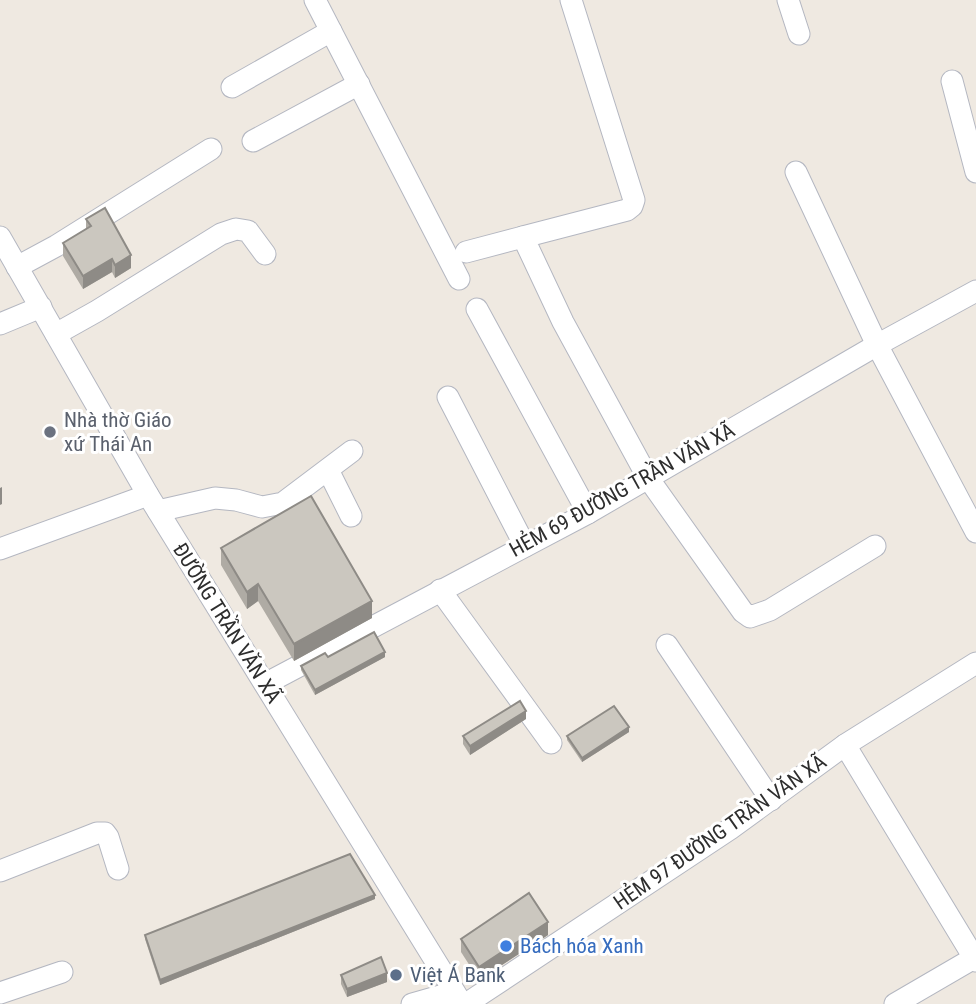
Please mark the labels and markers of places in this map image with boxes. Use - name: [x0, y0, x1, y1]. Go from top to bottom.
- place label: Nhà thờ Giáo xứ Thái An: [64, 408, 172, 456]
- marker: Nhà thờ Giáo xứ Thái An: [42, 424, 58, 440]
- place label: Bách hóa Xanh: [520, 934, 644, 958]
- marker: Bách hóa Xanh: [498, 938, 514, 954]
- place label: Việt Á Bank: [410, 963, 506, 987]
- marker: Việt Á Bank: [388, 967, 404, 983]

